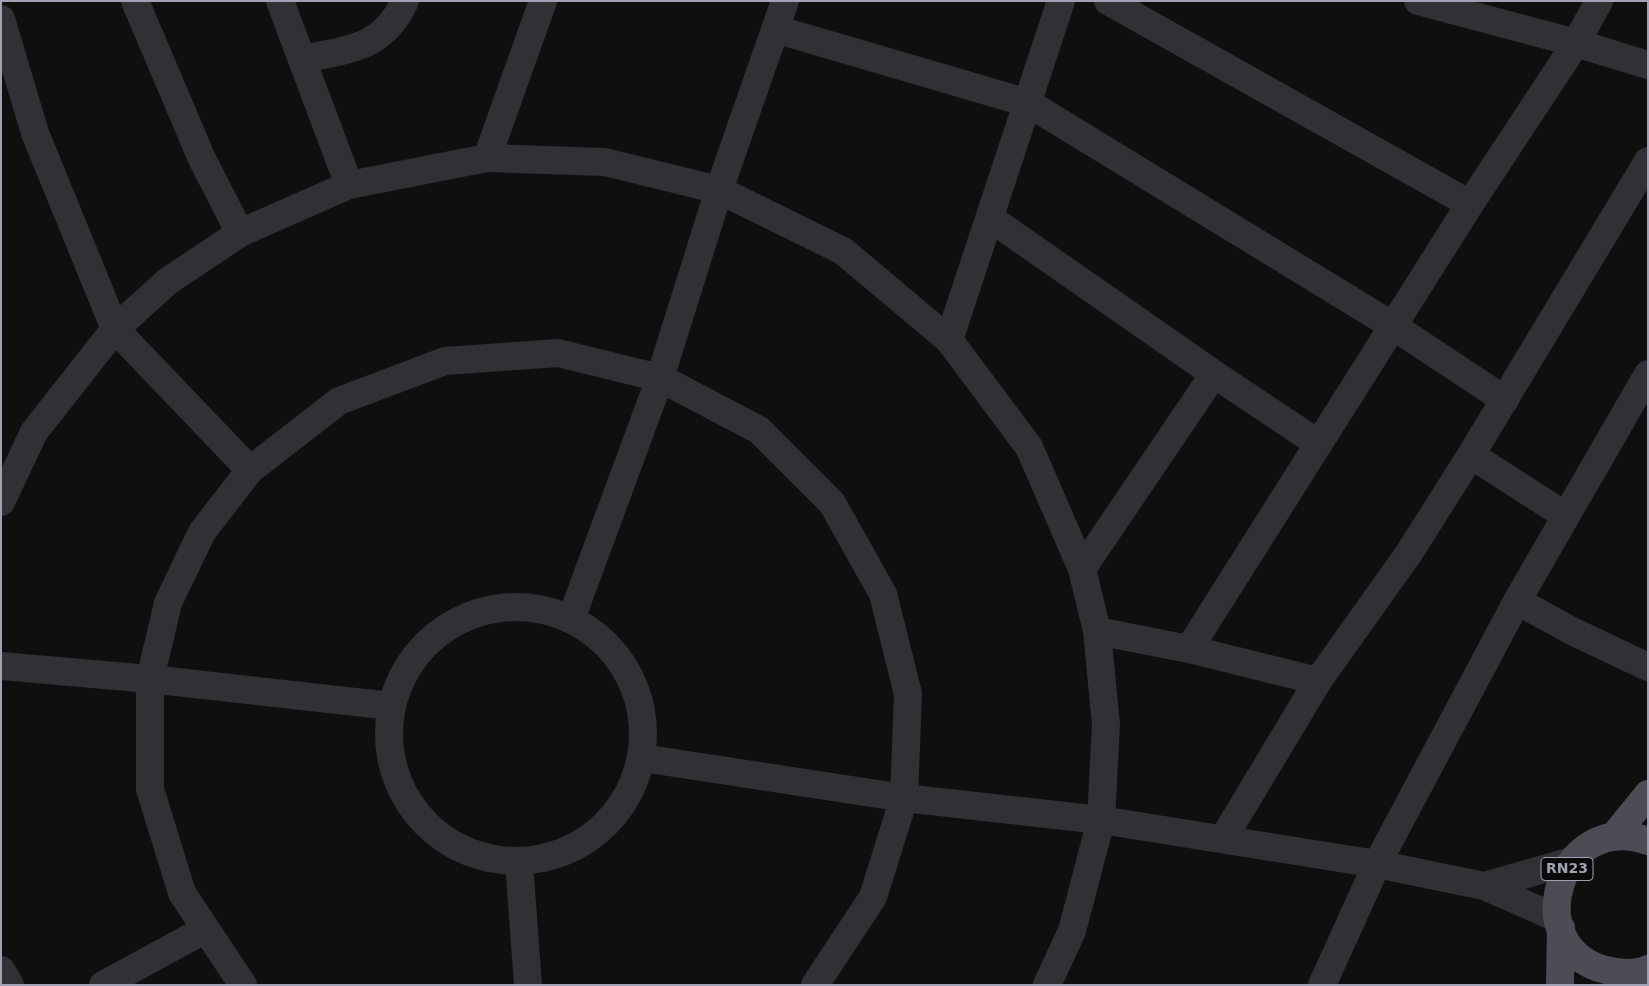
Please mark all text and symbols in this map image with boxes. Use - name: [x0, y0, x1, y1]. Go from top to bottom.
- road number: RN23: [1541, 858, 1593, 881]

